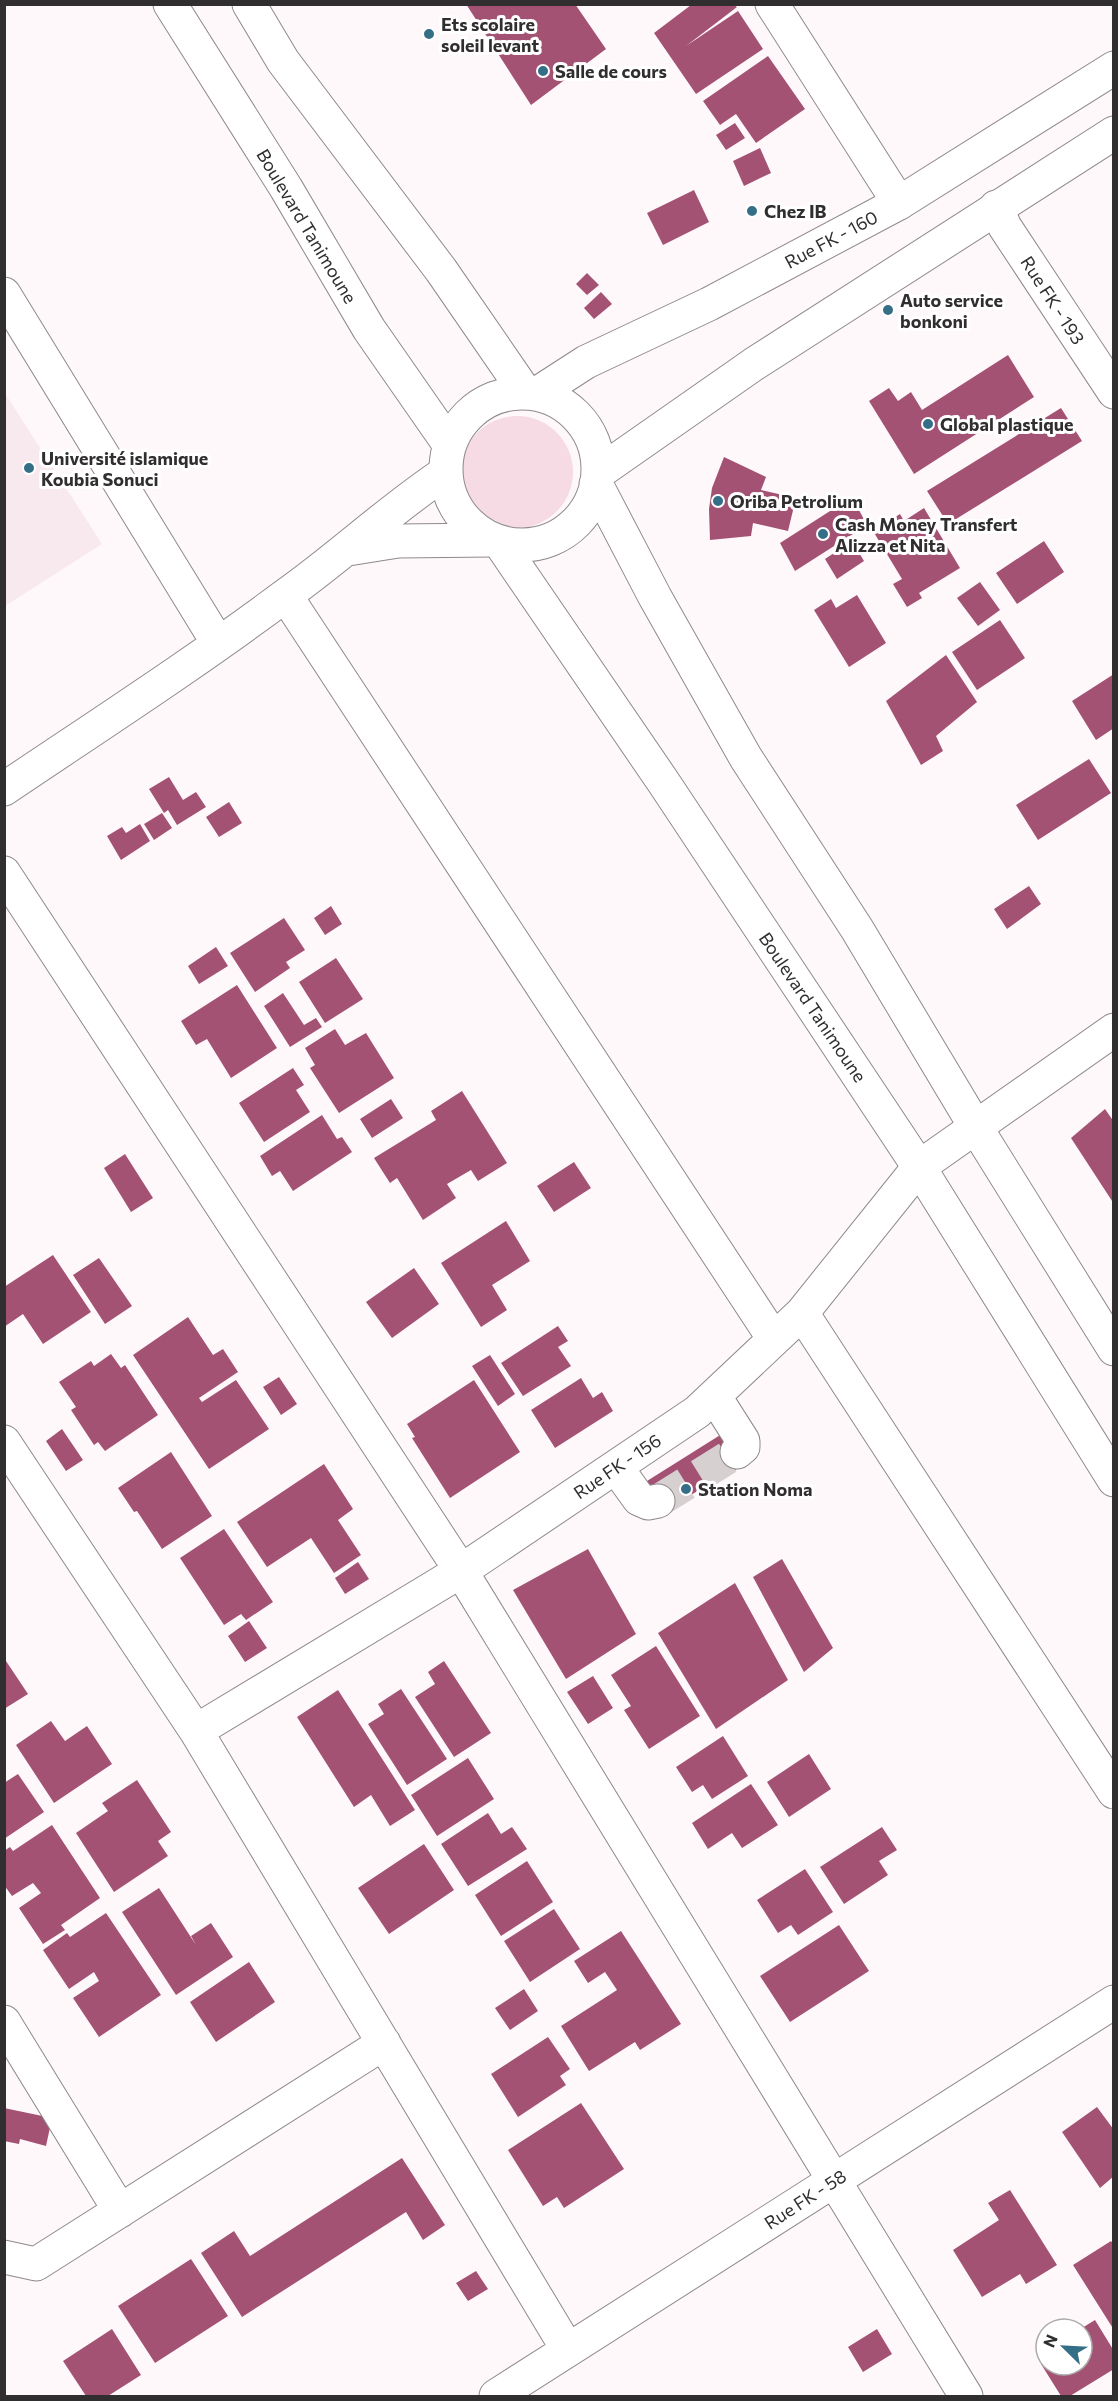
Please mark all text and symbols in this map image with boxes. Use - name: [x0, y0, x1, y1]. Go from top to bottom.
- place label: Ets scolaire soleil levant: [441, 13, 539, 56]
- marker: Ets scolaire soleil levant: [422, 27, 436, 41]
- place label: Salle de cours: [555, 60, 667, 82]
- marker: Salle de cours: [536, 64, 550, 78]
- street label: Boulevard Tanimoune: [252, 145, 362, 307]
- place label: Chez IB: [764, 200, 827, 222]
- marker: Chez IB: [745, 204, 759, 218]
- street label: Rue FK - 160: [781, 205, 881, 273]
- street label: Rue FK - 193: [1016, 252, 1090, 348]
- place label: Auto service bonkoni: [900, 289, 1003, 332]
- marker: Auto service bonkoni: [881, 303, 895, 317]
- place label: Global plastique: [940, 413, 1074, 435]
- marker: Global plastique: [921, 417, 935, 431]
- place label: Université islamique Koubia Sonuci: [41, 447, 208, 490]
- marker: Université islamique Koubia Sonuci: [22, 461, 36, 475]
- place label: Oriba Petrolium: [730, 490, 863, 512]
- marker: Oriba Petrolium: [711, 494, 725, 508]
- place label: Cash Money Transfert Alizza et Nita: [835, 513, 1018, 556]
- marker: Cash Money Transfert Alizza et Nita: [816, 527, 830, 541]
- street label: Boulevard Tanimoune: [755, 928, 871, 1086]
- street label: Rue FK - 156: [569, 1429, 665, 1503]
- place label: Station Noma: [698, 1478, 812, 1500]
- marker: Station Noma: [679, 1482, 693, 1496]
- street label: Rue FK - 58: [760, 2164, 850, 2234]
- north arrow: [1034, 2317, 1094, 2377]
- text: N: [1039, 2331, 1061, 2350]

